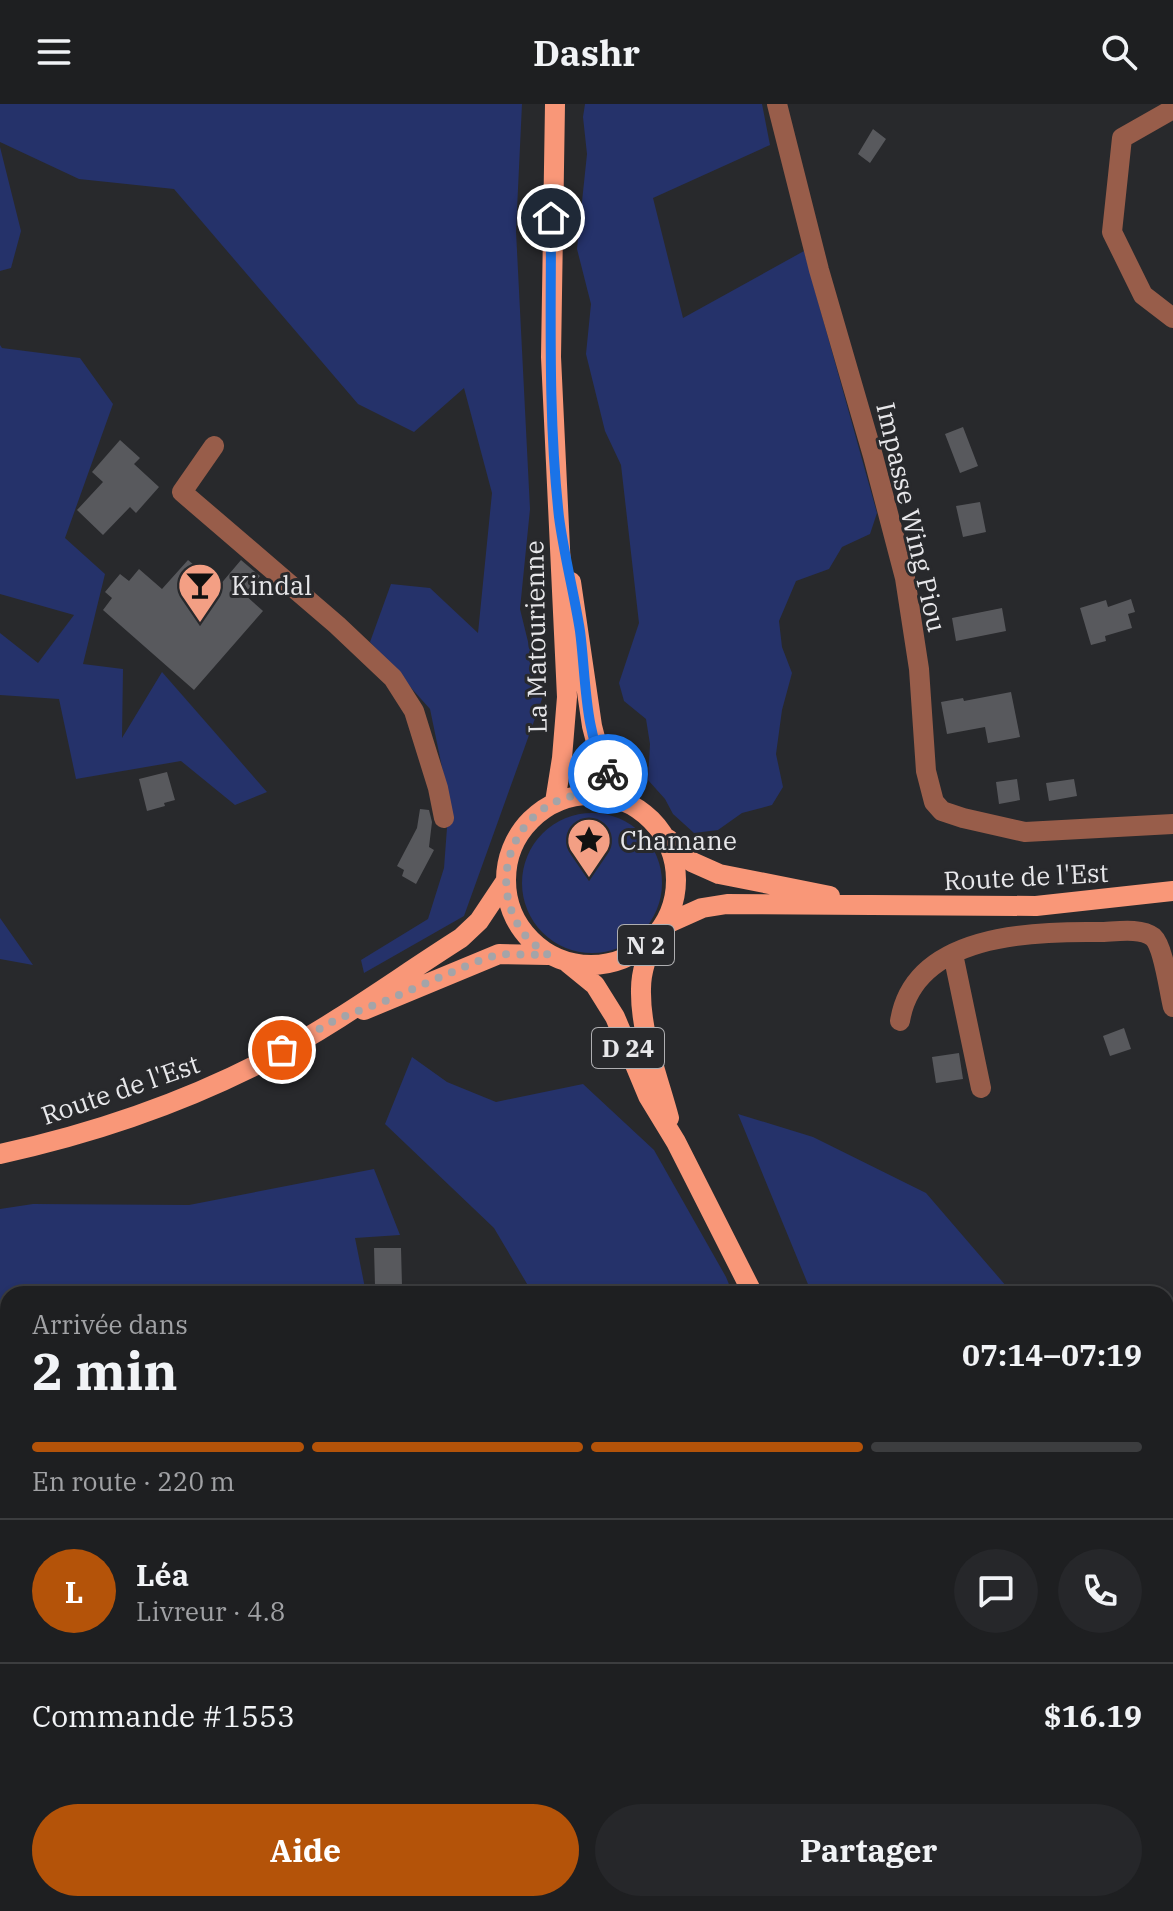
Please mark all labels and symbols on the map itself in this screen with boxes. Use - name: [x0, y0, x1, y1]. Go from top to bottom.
- pin: [517, 184, 585, 252]
- street label: Impasse Wing Piou: [869, 399, 955, 635]
- street label: La Matourienne: [516, 540, 554, 734]
- bar icon: Kindal: [176, 561, 224, 624]
- place label: Kindal: [231, 568, 312, 602]
- courier: [568, 734, 648, 814]
- place icon: Chamane: [565, 816, 613, 879]
- place label: Chamane: [620, 823, 737, 857]
- street label: Route de l'Est: [943, 855, 1109, 897]
- road number: N 2: [618, 925, 674, 965]
- pin: [248, 1016, 316, 1084]
- road number: D 24: [592, 1028, 664, 1068]
- street label: Route de l'Est: [36, 1046, 204, 1132]

